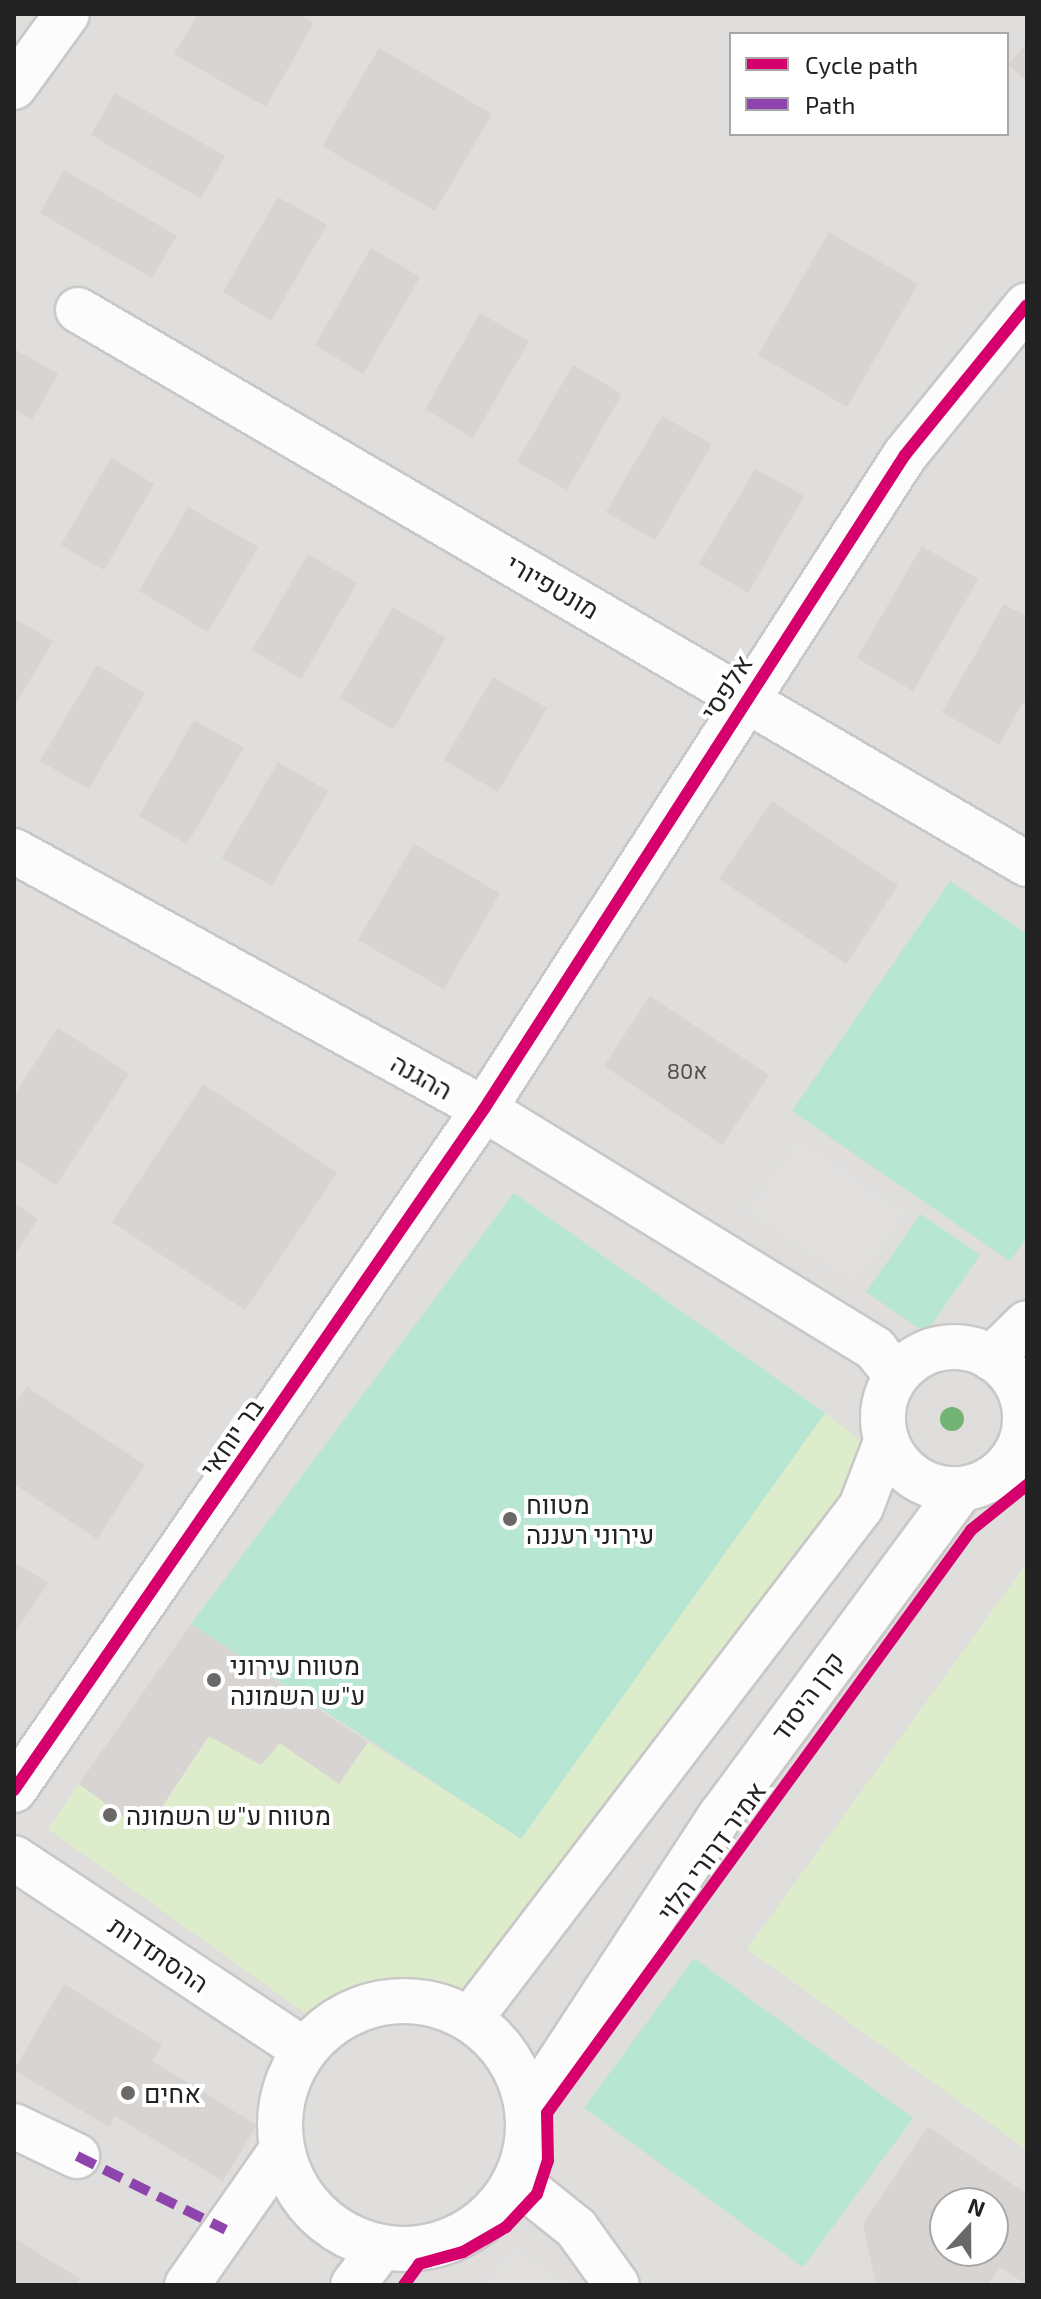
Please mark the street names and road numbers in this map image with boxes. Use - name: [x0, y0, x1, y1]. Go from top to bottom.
- street label: מונטפיורי: [501, 547, 605, 625]
- street label: אלפסי: [694, 649, 758, 725]
- street label: ההגנה: [386, 1047, 458, 1105]
- street label: בר יוחאי: [193, 1392, 269, 1482]
- street label: קרן היסוד: [764, 1645, 850, 1747]
- street label: אמיר דרורי הלוי: [650, 1775, 772, 1927]
- street label: ההסתדרות: [103, 1909, 215, 1999]

